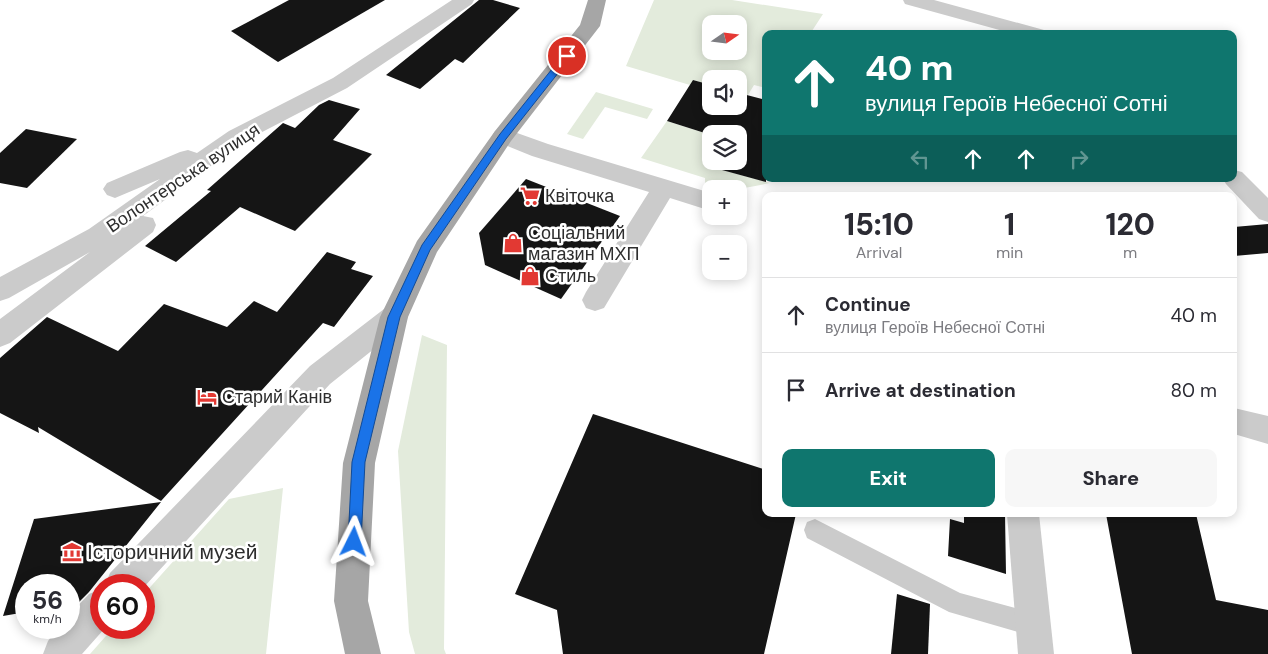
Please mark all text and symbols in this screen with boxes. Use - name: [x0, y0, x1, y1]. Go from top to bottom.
- north arrow: [702, 15, 748, 60]
- map controls: [702, 15, 747, 280]
- pin: [546, 35, 588, 77]
- icon: arrive: [553, 42, 581, 70]
- text: 40 m: [865, 45, 954, 91]
- icon: ahead: [782, 50, 847, 115]
- button: sound: [702, 70, 747, 115]
- text: вулиця Героїв Небесної Сотні: [865, 89, 1168, 118]
- street label: Волонтерська вулиця: [102, 118, 264, 238]
- button: layers: [702, 125, 747, 170]
- icon: left: [906, 145, 934, 173]
- icon: ahead: [959, 145, 987, 173]
- icon: ahead: [1012, 145, 1040, 173]
- icon: right: [1065, 145, 1093, 173]
- button: +: [702, 180, 747, 225]
- place label: Квіточка: [545, 184, 615, 208]
- supermarket icon: Квіточка: [519, 185, 541, 207]
- text: 15:10: [844, 205, 914, 244]
- text: 1: [1004, 205, 1015, 244]
- text: 120: [1105, 205, 1155, 244]
- place label: Соціальний магазин МХП: [528, 221, 639, 266]
- shop icon: Соціальний магазин МХП: [502, 232, 524, 254]
- button: −: [702, 235, 747, 280]
- text: Arrival: [856, 242, 902, 263]
- text: min: [996, 242, 1023, 263]
- text: m: [1123, 242, 1137, 263]
- place label: Стиль: [545, 264, 596, 288]
- shop icon: Стиль: [519, 265, 541, 287]
- text: Continue: [825, 292, 911, 317]
- icon: ahead: [782, 301, 810, 329]
- text: 40 m: [1170, 303, 1217, 328]
- text: вулиця Героїв Небесної Сотні: [825, 317, 1045, 338]
- icon: arrive: [782, 376, 810, 404]
- text: Arrive at destination: [825, 378, 1016, 403]
- text: 80 m: [1170, 378, 1217, 403]
- place label: Старий Канів: [222, 385, 332, 409]
- hotel icon: Старий Канів: [196, 386, 218, 408]
- button: Exit: [782, 449, 995, 507]
- button: Share: [1005, 449, 1217, 507]
- position arrow: [327, 515, 379, 567]
- place label: Історичний музей: [87, 538, 257, 566]
- museum icon: Історичний музей: [61, 541, 83, 563]
- speed limit sign: 60: [90, 574, 155, 639]
- text: 56: [32, 584, 63, 617]
- text: km/h: [33, 611, 62, 627]

